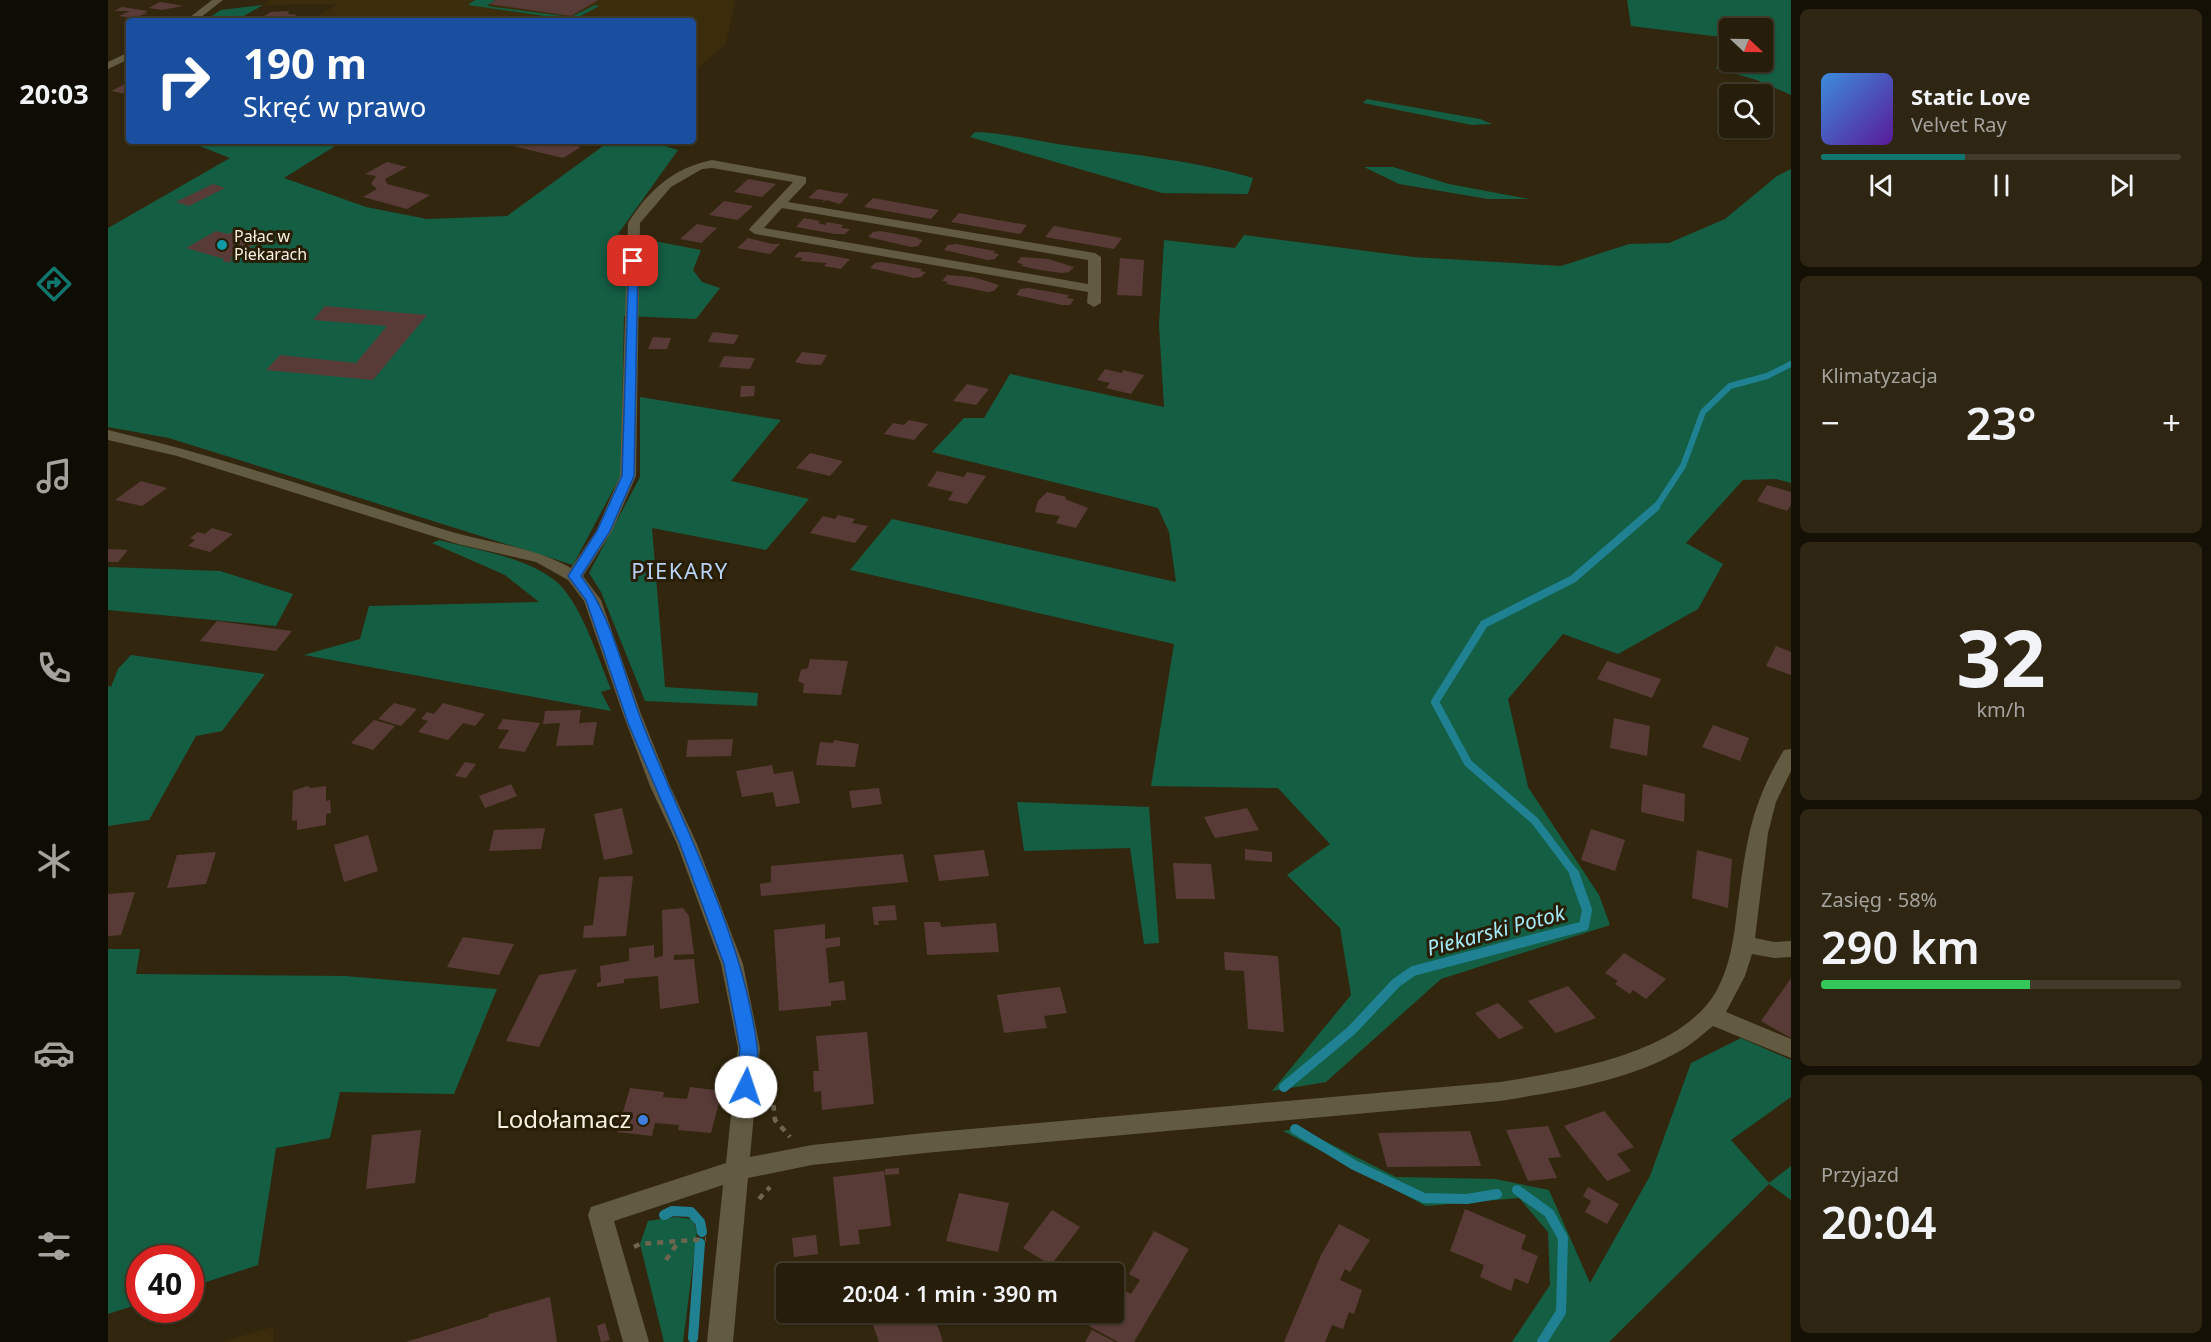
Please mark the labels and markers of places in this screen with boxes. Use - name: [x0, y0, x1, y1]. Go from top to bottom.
- place label: Pałac w Piekarach: [234, 225, 307, 265]
- pin: [607, 235, 658, 286]
- marker: Pałac w Piekarach: [215, 238, 229, 252]
- place label: Lodołamacz: [496, 1102, 631, 1135]
- marker: Lodołamacz: [636, 1113, 650, 1127]

